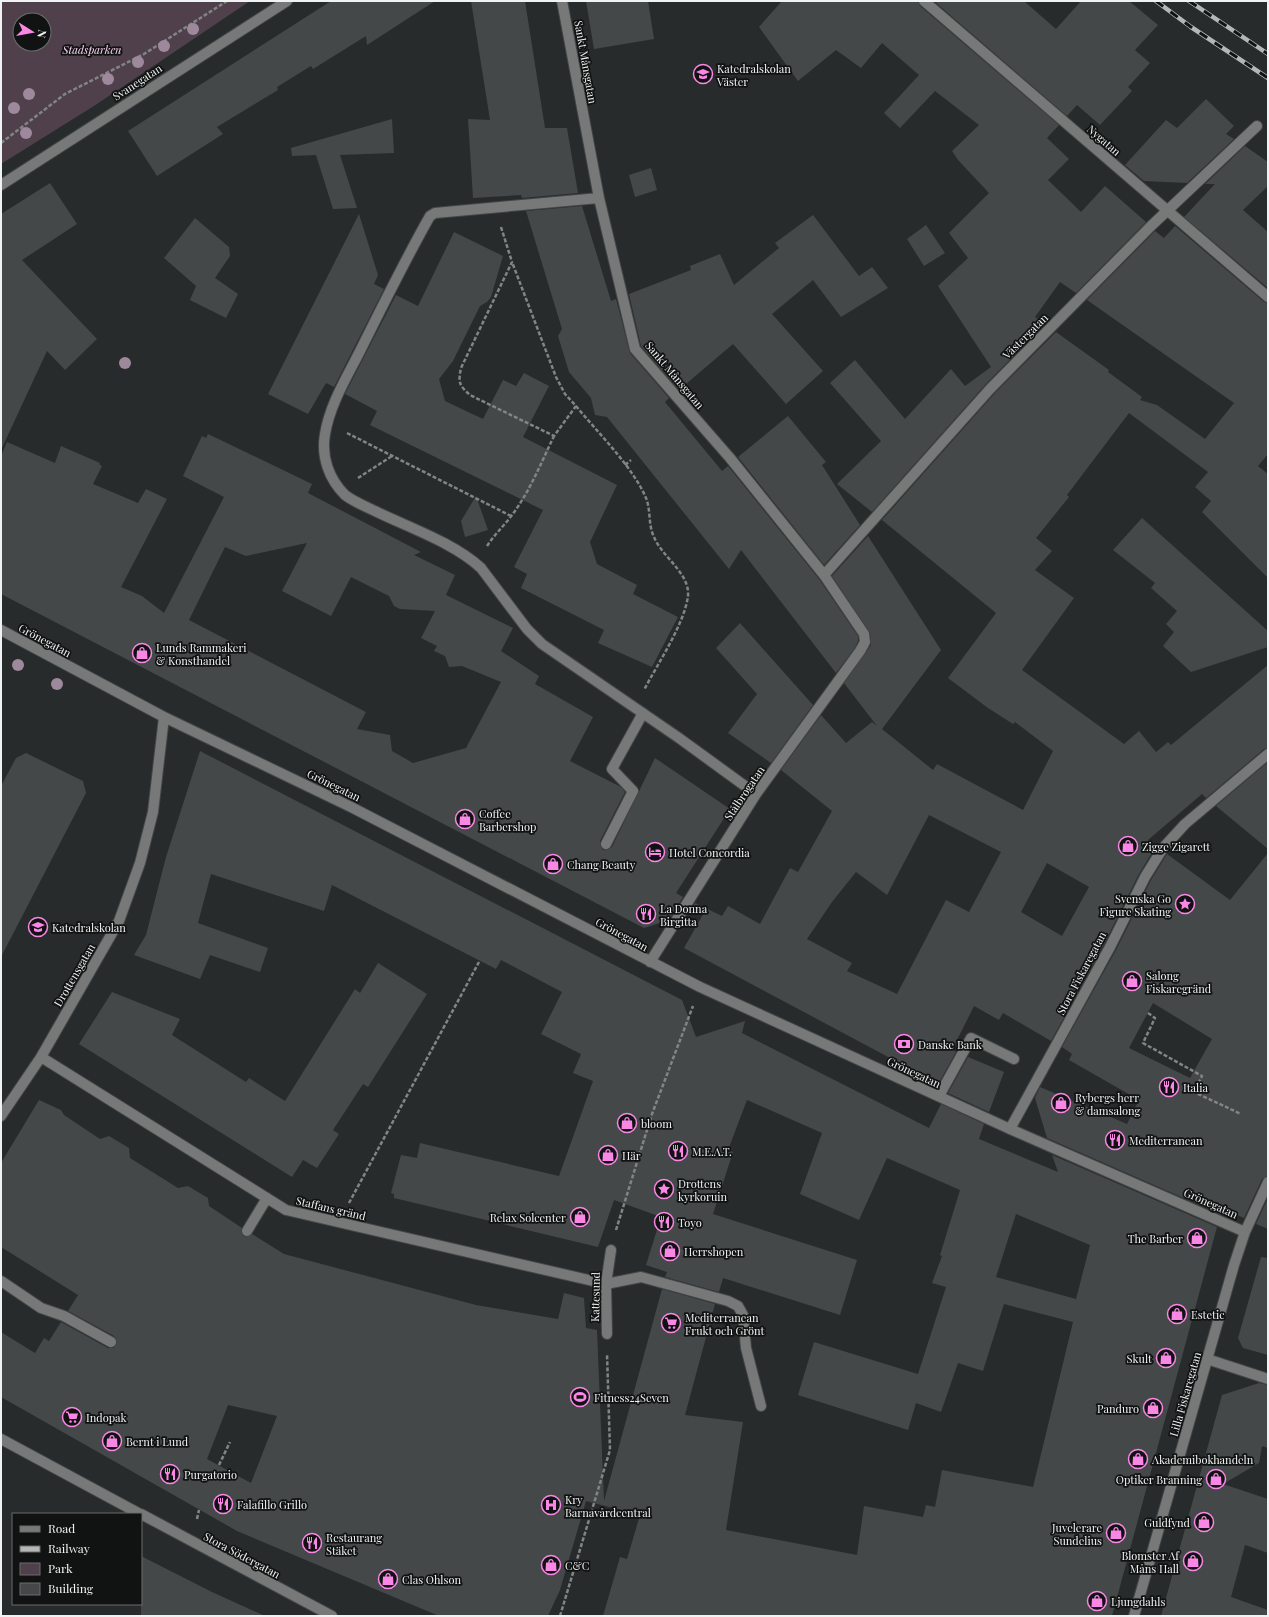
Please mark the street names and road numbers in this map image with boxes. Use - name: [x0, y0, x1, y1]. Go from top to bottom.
- street label: Sankt Månsgatan: [571, 19, 601, 105]
- street label: Svanegatan: [109, 60, 165, 104]
- street label: Nygatan: [1084, 121, 1124, 159]
- street label: Västergatan: [998, 310, 1051, 363]
- street label: Sankt Månsgatan: [642, 338, 708, 412]
- street label: Grönegatan: [16, 620, 74, 660]
- street label: Stålbrogatan: [720, 763, 768, 823]
- street label: Grönegatan: [305, 766, 364, 805]
- street label: Grönegatan: [593, 914, 651, 954]
- street label: Stora Fiskaregatan: [1053, 928, 1109, 1017]
- street label: Drottensgatan: [50, 940, 98, 1009]
- street label: Grönegatan: [885, 1053, 944, 1091]
- street label: Grönegatan: [1182, 1184, 1241, 1222]
- street label: Staffans gränd: [295, 1193, 368, 1223]
- street label: Kattesund: [587, 1271, 603, 1322]
- street label: Lilla Fiskaregatan: [1166, 1350, 1204, 1438]
- street label: Stora Södergatan: [201, 1528, 283, 1582]

